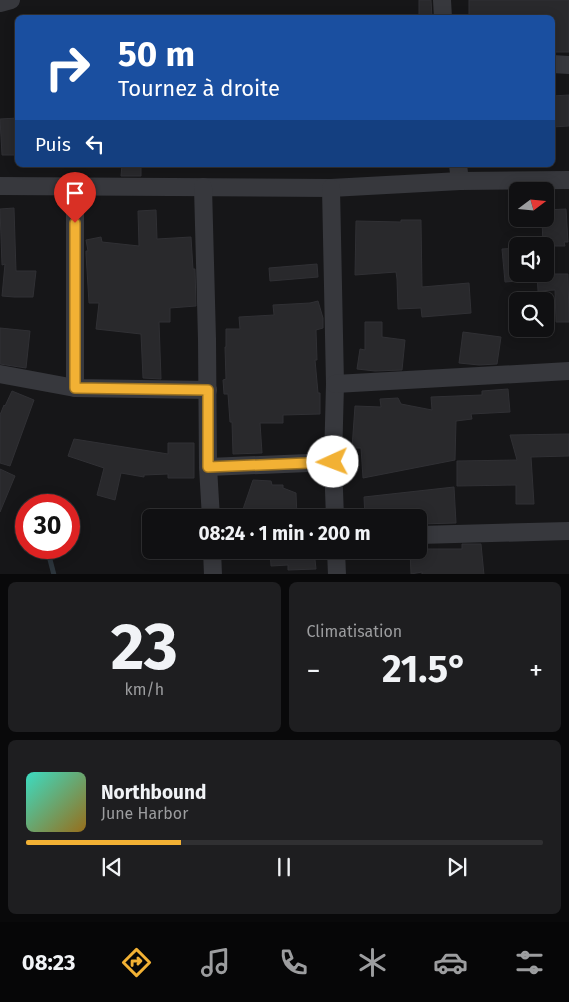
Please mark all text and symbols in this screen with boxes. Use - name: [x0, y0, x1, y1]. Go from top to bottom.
- text: 50 m: [118, 33, 195, 75]
- icon: right: [35, 35, 100, 100]
- text: Tournez à droite: [118, 75, 280, 102]
- icon: left: [81, 130, 109, 158]
- text: Puis: [35, 133, 71, 156]
- pin: [54, 172, 96, 223]
- icon: arrive: [61, 179, 89, 207]
- north arrow: [509, 182, 554, 228]
- map controls: [509, 182, 554, 337]
- button: sound: [509, 237, 554, 282]
- button: search: [509, 292, 554, 337]
- position arrow: [306, 435, 358, 487]
- speed limit sign: 30: [15, 494, 80, 559]
- text: 08:24 · 1 min · 200 m: [198, 522, 371, 545]
- text: 23: [111, 608, 178, 686]
- text: Climatisation: [307, 622, 402, 641]
- text: 21.5°: [382, 646, 468, 692]
- text: −: [307, 654, 321, 687]
- text: +: [529, 654, 543, 687]
- text: km/h: [124, 680, 164, 699]
- text: Northbound: [101, 781, 206, 804]
- text: June Harbor: [101, 804, 188, 823]
- icon: previous: [98, 853, 126, 881]
- icon: pause: [270, 853, 298, 881]
- icon: next: [443, 853, 471, 881]
- icon: directions: [119, 945, 154, 980]
- icon: music: [198, 945, 233, 980]
- icon: phone: [276, 945, 311, 980]
- icon: climate: [355, 945, 390, 980]
- icon: car: [433, 945, 468, 980]
- icon: filters: [512, 945, 547, 980]
- text: 08:23: [22, 949, 75, 976]

